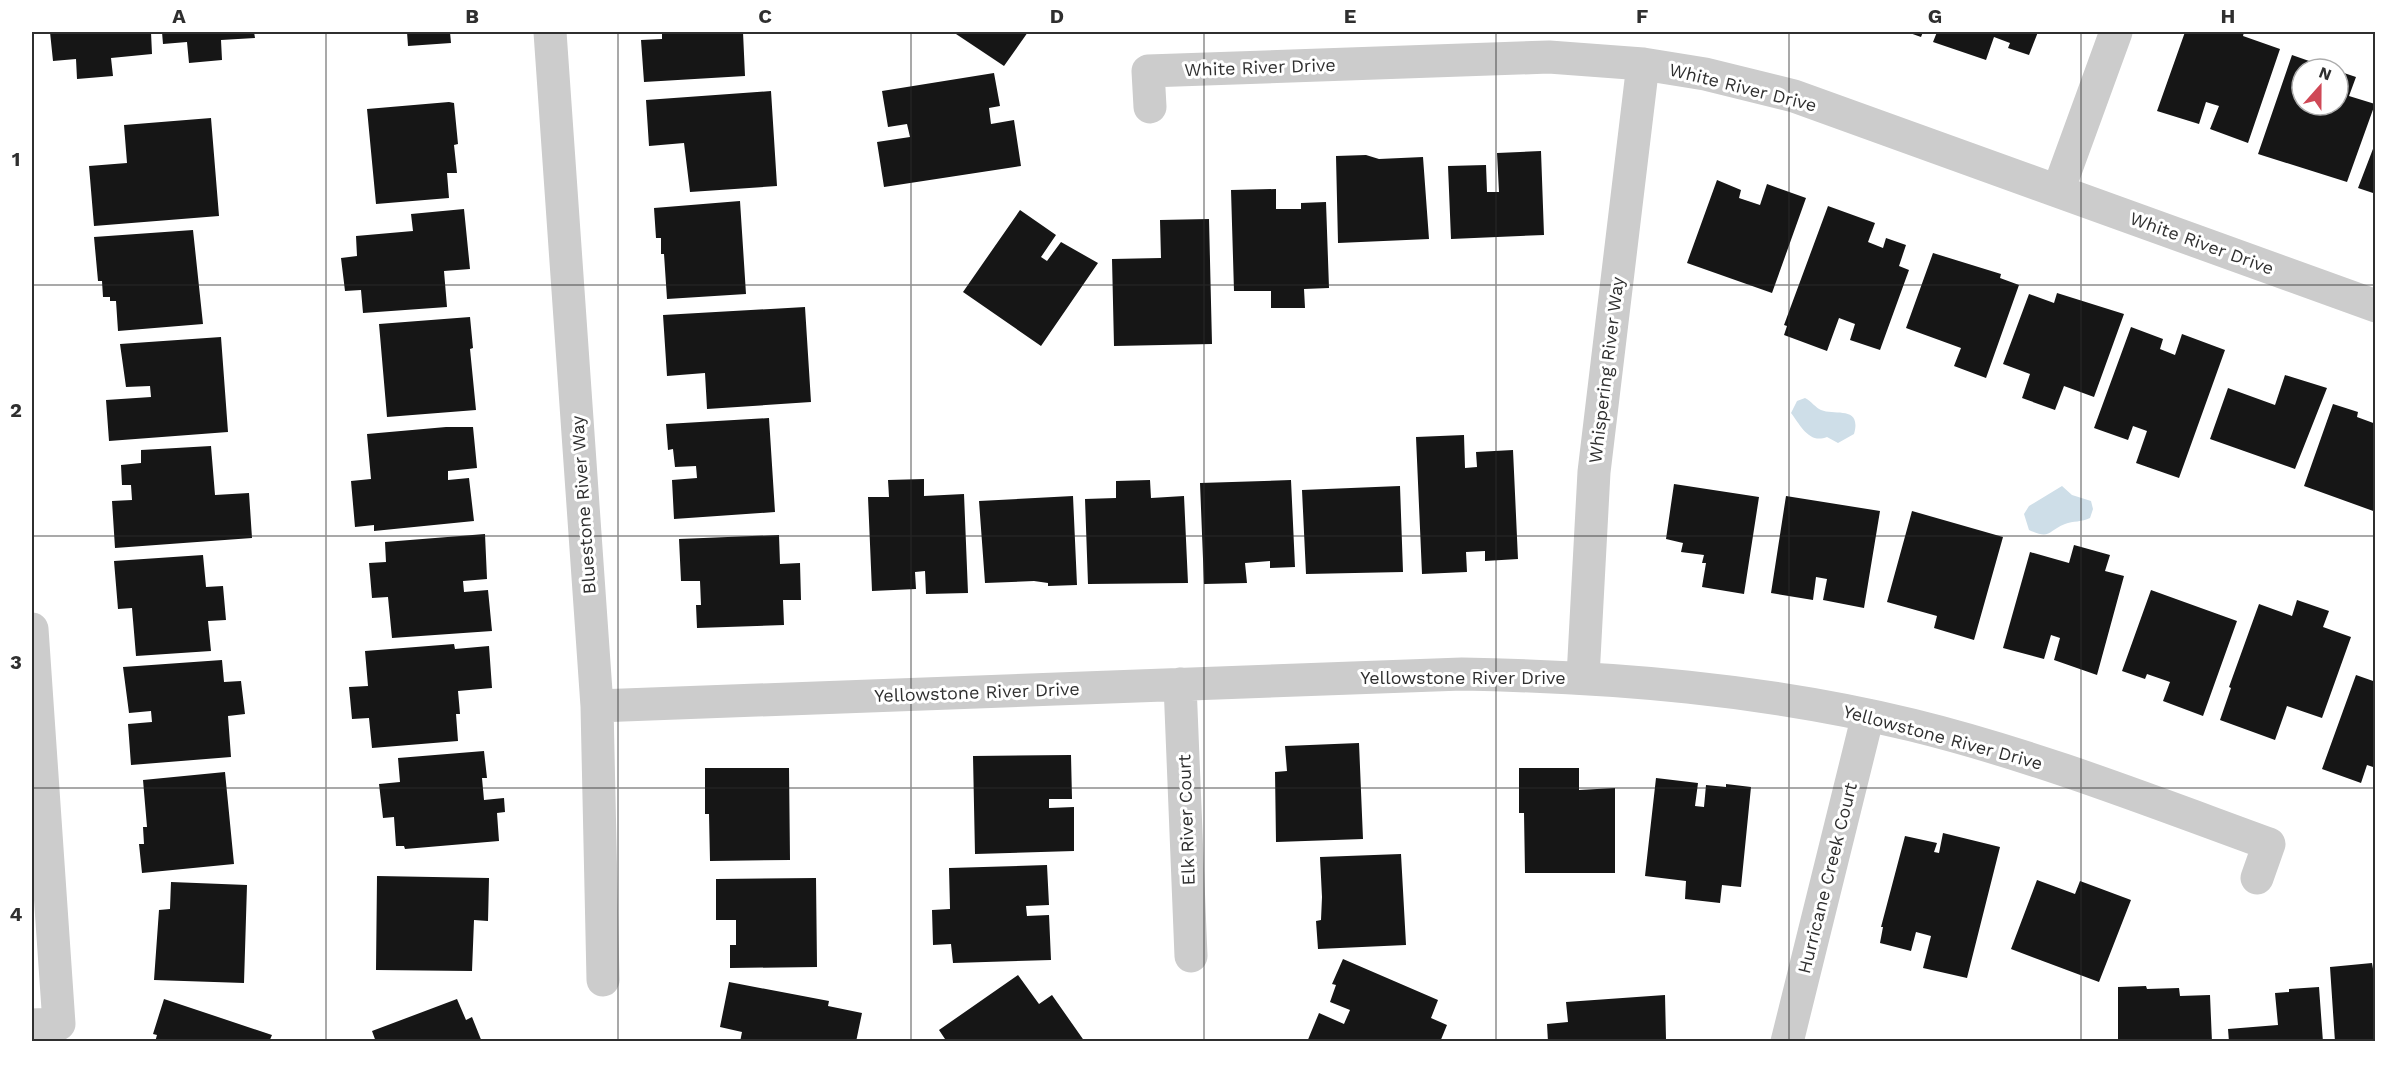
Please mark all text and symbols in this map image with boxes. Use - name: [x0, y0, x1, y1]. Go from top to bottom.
- text: A: [172, 4, 186, 28]
- text: B: [465, 4, 479, 28]
- text: C: [758, 4, 772, 28]
- text: D: [1050, 4, 1064, 28]
- text: E: [1344, 4, 1356, 28]
- text: F: [1636, 4, 1648, 28]
- text: G: [1928, 4, 1942, 28]
- text: H: [2221, 4, 2235, 28]
- street label: White River Drive: [1184, 54, 1336, 80]
- north arrow: [2290, 57, 2350, 117]
- street label: White River Drive: [1667, 58, 1819, 116]
- text: N: [2316, 62, 2334, 84]
- text: 1: [12, 147, 20, 171]
- street label: White River Drive: [2127, 207, 2277, 279]
- street label: Whispering River Way: [1584, 275, 1628, 465]
- text: 2: [10, 398, 22, 422]
- street label: Bluestone River Way: [566, 414, 600, 595]
- text: 3: [10, 650, 22, 674]
- street label: Yellowstone River Drive: [1360, 667, 1566, 688]
- street label: Yellowstone River Drive: [874, 678, 1080, 706]
- street label: Yellowstone River Drive: [1841, 700, 2045, 774]
- street label: Elk River Court: [1173, 754, 1199, 886]
- street label: Hurricane Creek Court: [1793, 780, 1861, 976]
- text: 4: [10, 902, 23, 926]

